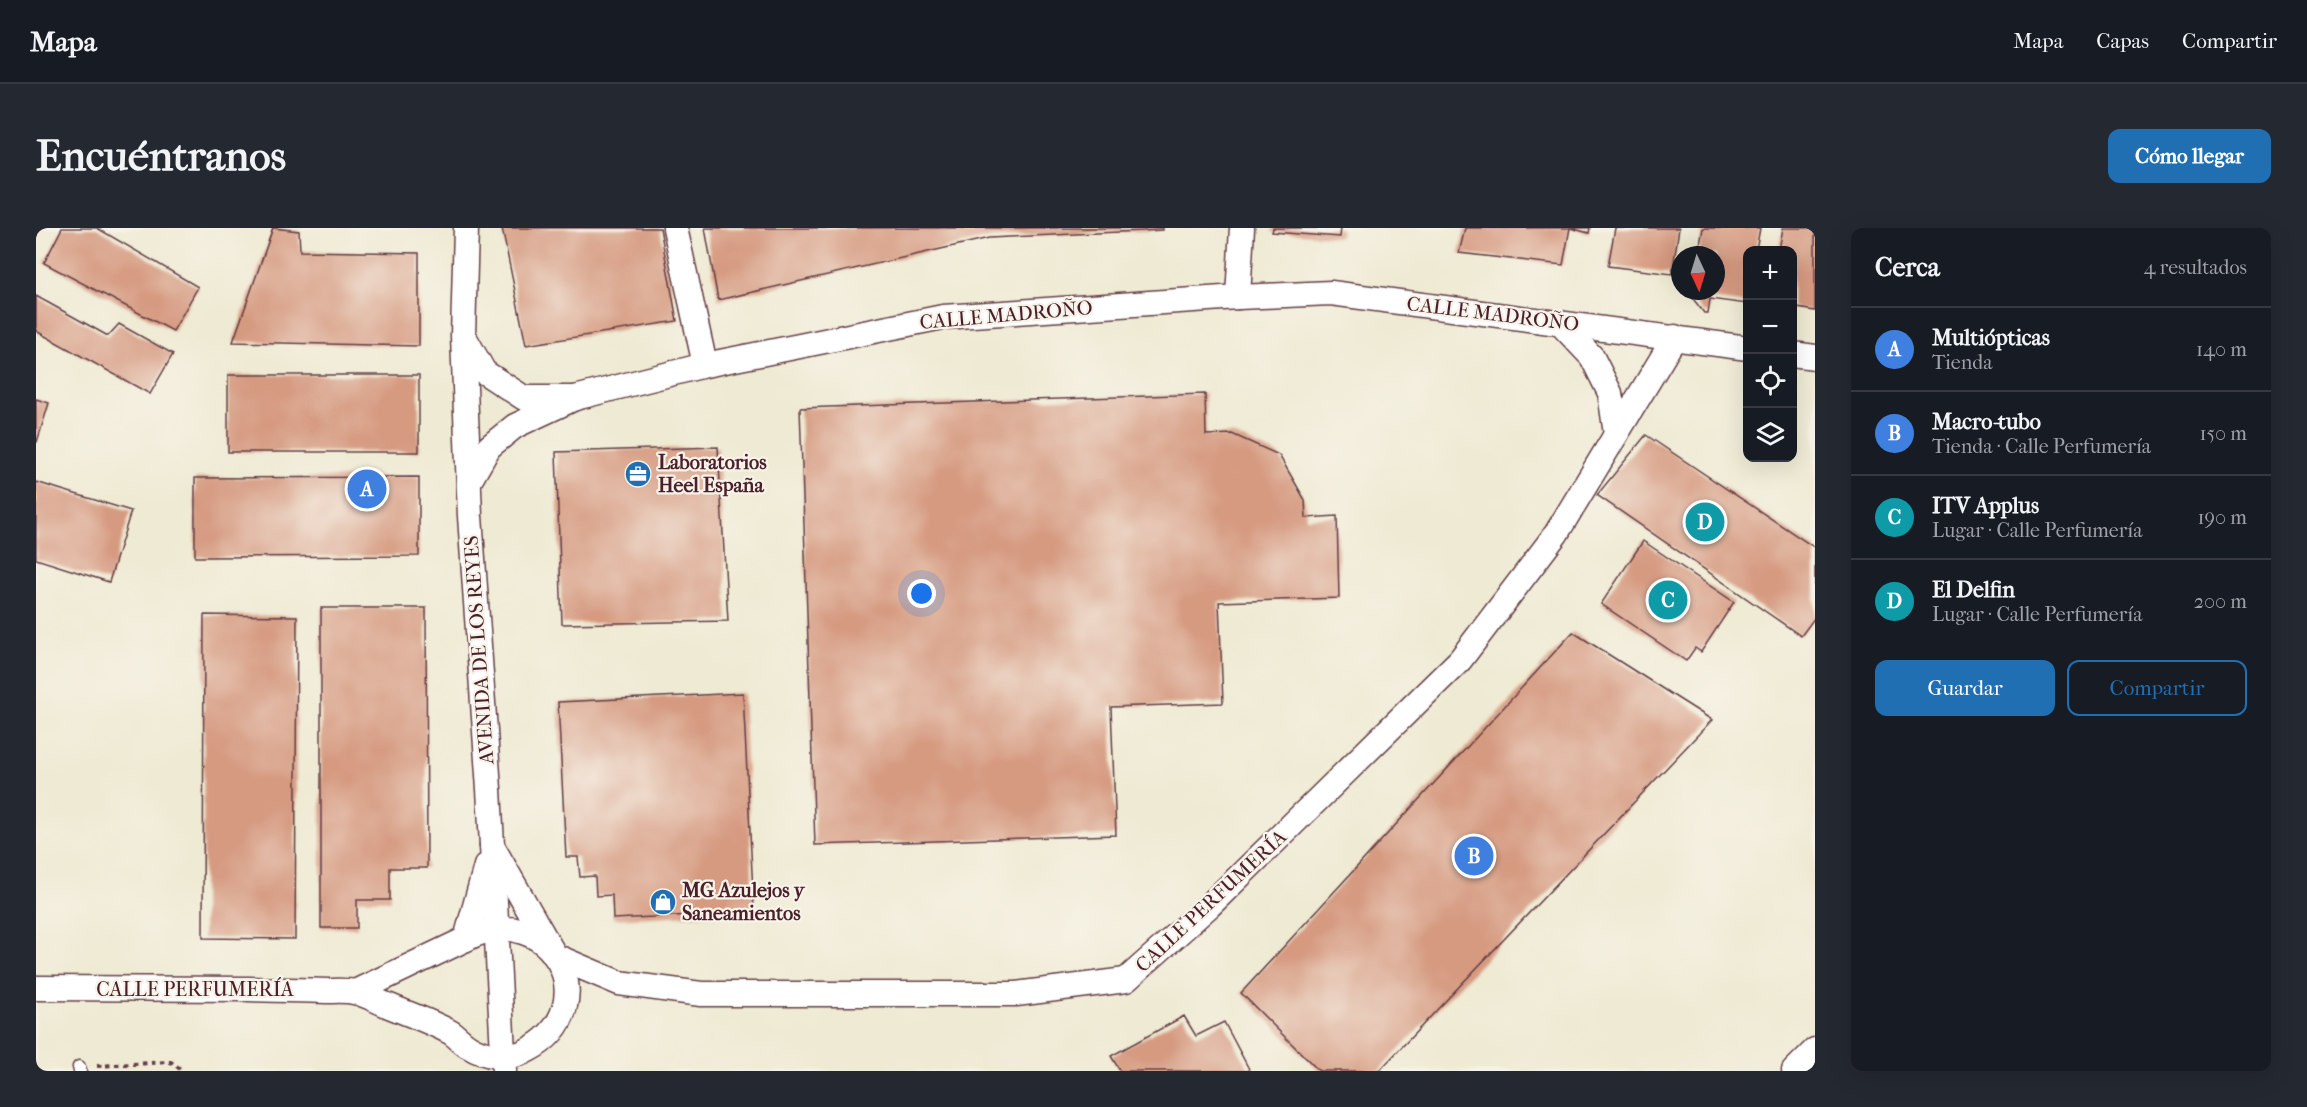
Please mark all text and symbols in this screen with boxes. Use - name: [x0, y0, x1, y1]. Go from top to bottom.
- text: Mapa: [30, 25, 97, 58]
- text: Mapa: [2013, 29, 2063, 53]
- text: Capas: [2096, 29, 2149, 53]
- text: Compartir: [2182, 29, 2277, 53]
- button: Cómo llegar: [2108, 129, 2271, 183]
- text: Encuéntranos: [36, 132, 286, 181]
- north arrow: [1671, 246, 1725, 300]
- map controls: [1743, 246, 1797, 462]
- button: +: [1743, 246, 1797, 300]
- text: Cerca: [1875, 252, 1940, 283]
- text: 4 resultados: [2144, 256, 2247, 279]
- street label: CALLE MADROÑO: [1405, 291, 1581, 336]
- street label: CALLE MADROÑO: [918, 295, 1093, 334]
- button: −: [1743, 300, 1797, 354]
- text: Multiópticas: [1932, 325, 2050, 351]
- text: A: [1888, 338, 1901, 361]
- text: 140 m: [2196, 338, 2247, 361]
- text: Tienda: [1932, 351, 1992, 374]
- button: locate: [1743, 354, 1797, 408]
- button: layers: [1743, 408, 1797, 462]
- text: Macro-tubo: [1932, 409, 2041, 435]
- text: B: [1888, 422, 1901, 445]
- text: 150 m: [2199, 422, 2247, 445]
- text: Tienda · Calle Perfumería: [1932, 435, 2151, 458]
- place label: Laboratorios Heel España: [658, 451, 767, 497]
- office icon: Laboratorios Heel España: [623, 459, 653, 489]
- pin: A: [348, 466, 386, 512]
- text: ITV Applus: [1932, 493, 2039, 519]
- pin: D: [1686, 500, 1724, 544]
- text: C: [1888, 506, 1901, 529]
- text: 190 m: [2197, 506, 2247, 529]
- text: Lugar · Calle Perfumería: [1932, 519, 2142, 542]
- street label: AVENIDA DE LOS REYES: [460, 535, 499, 766]
- text: El Delfin: [1932, 577, 2015, 603]
- pin: C: [1648, 578, 1688, 622]
- your location: [907, 579, 936, 608]
- text: D: [1887, 590, 1902, 613]
- text: 200 m: [2194, 590, 2247, 613]
- text: Lugar · Calle Perfumería: [1932, 603, 2142, 626]
- button: Guardar: [1875, 660, 2055, 716]
- button: Compartir: [2067, 660, 2247, 716]
- street label: CALLE PERFUMERÍA: [1130, 824, 1292, 977]
- pin: B: [1454, 834, 1494, 878]
- place label: MG Azulejos y Saneamientos: [681, 879, 806, 925]
- shop icon: MG Azulejos y Saneamientos: [648, 887, 678, 917]
- street label: CALLE PERFUMERÍA: [96, 977, 295, 1001]

